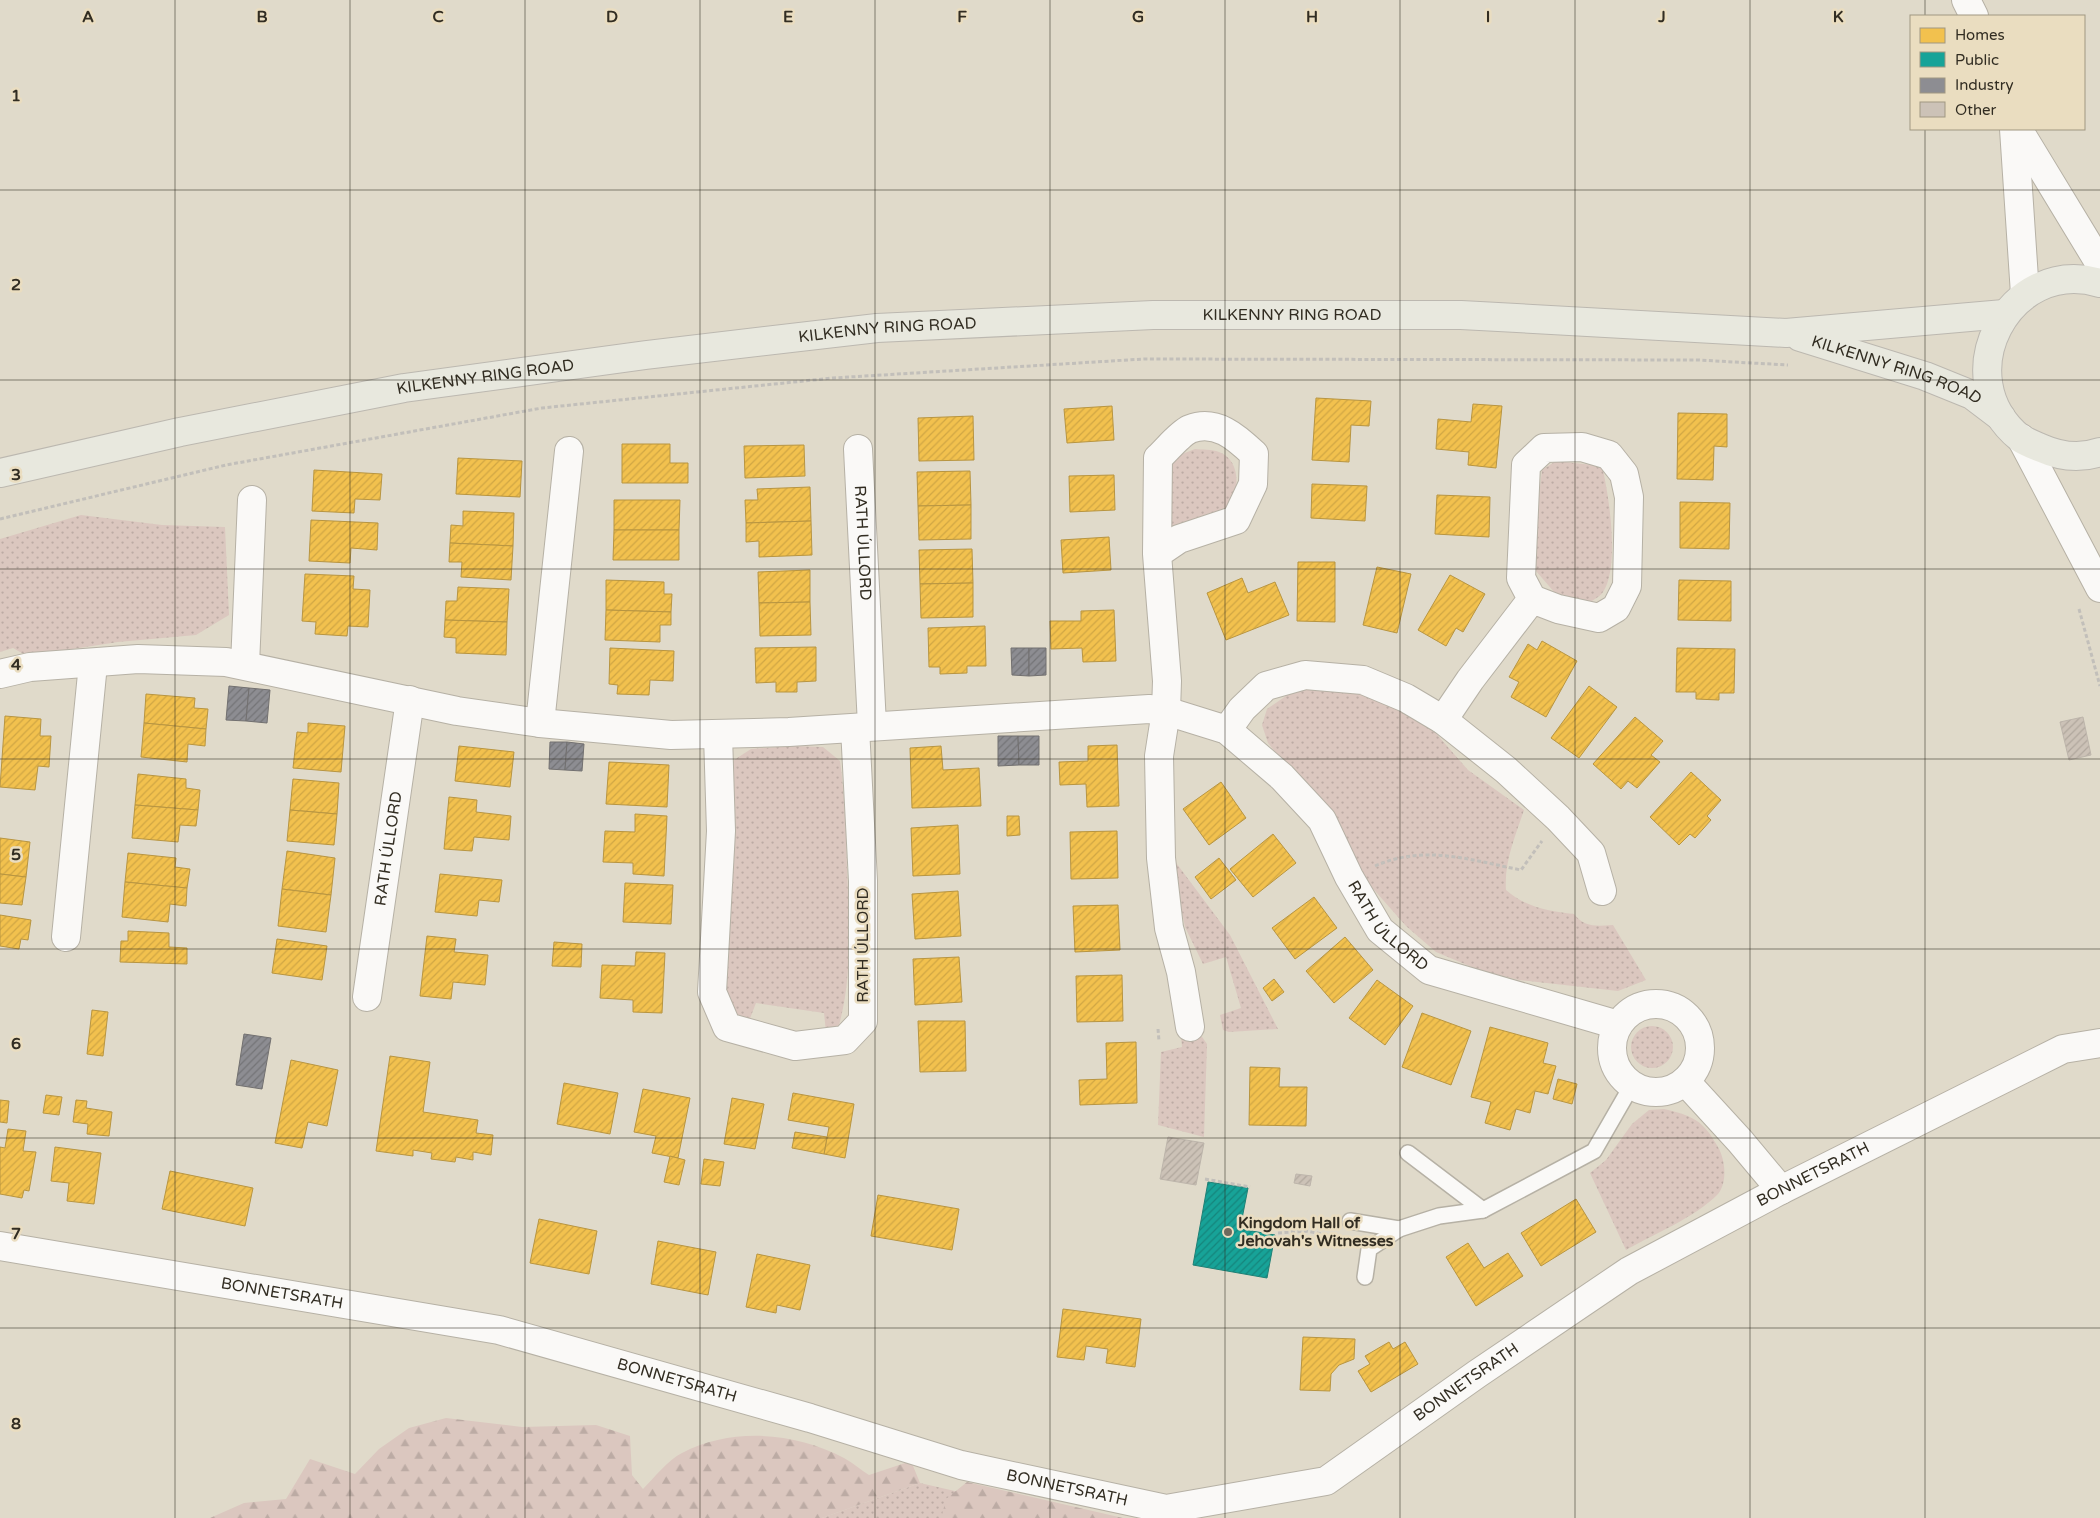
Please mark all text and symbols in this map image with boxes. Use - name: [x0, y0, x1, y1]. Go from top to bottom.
- text: A: [82, 7, 94, 27]
- text: B: [256, 7, 268, 27]
- text: C: [432, 7, 444, 27]
- text: D: [606, 7, 618, 27]
- text: E: [783, 7, 793, 27]
- text: F: [957, 7, 967, 27]
- text: G: [1132, 7, 1144, 27]
- text: H: [1306, 7, 1318, 27]
- text: I: [1486, 7, 1490, 27]
- text: J: [1657, 7, 1666, 27]
- text: K: [1833, 7, 1844, 27]
- legend: [1910, 15, 2085, 130]
- text: Homes: [1955, 26, 2005, 44]
- text: Public: [1955, 51, 1999, 69]
- text: Industry: [1955, 76, 2014, 94]
- text: 1: [11, 86, 21, 106]
- text: Other: [1955, 101, 1997, 119]
- text: 2: [11, 275, 21, 295]
- street label: KILKENNY RING ROAD: [1203, 305, 1381, 325]
- street label: KILKENNY RING ROAD: [797, 313, 977, 347]
- street label: KILKENNY RING ROAD: [1809, 331, 1986, 409]
- street label: KILKENNY RING ROAD: [395, 355, 575, 399]
- text: 3: [11, 465, 21, 485]
- street label: RATH ÚLLORD: [850, 485, 876, 601]
- text: 4: [11, 655, 21, 675]
- street label: RATH ÚLLORD: [370, 790, 407, 907]
- text: 5: [11, 845, 21, 865]
- street label: RATH ÚLLORD: [1343, 877, 1433, 975]
- street label: RATH ÚLLORD: [853, 887, 873, 1003]
- text: 6: [11, 1034, 21, 1054]
- street label: BONNETSRATH: [1753, 1137, 1873, 1211]
- place label: Kingdom Hall of Jehovah's Witnesses: [1237, 1213, 1394, 1251]
- text: 7: [11, 1224, 21, 1244]
- marker: Kingdom Hall of Jehovah's Witnesses: [1222, 1226, 1234, 1238]
- street label: BONNETSRATH: [219, 1273, 345, 1314]
- street label: BONNETSRATH: [1410, 1339, 1523, 1426]
- street label: BONNETSRATH: [615, 1354, 739, 1407]
- text: 8: [11, 1414, 21, 1434]
- street label: BONNETSRATH: [1005, 1465, 1130, 1511]

